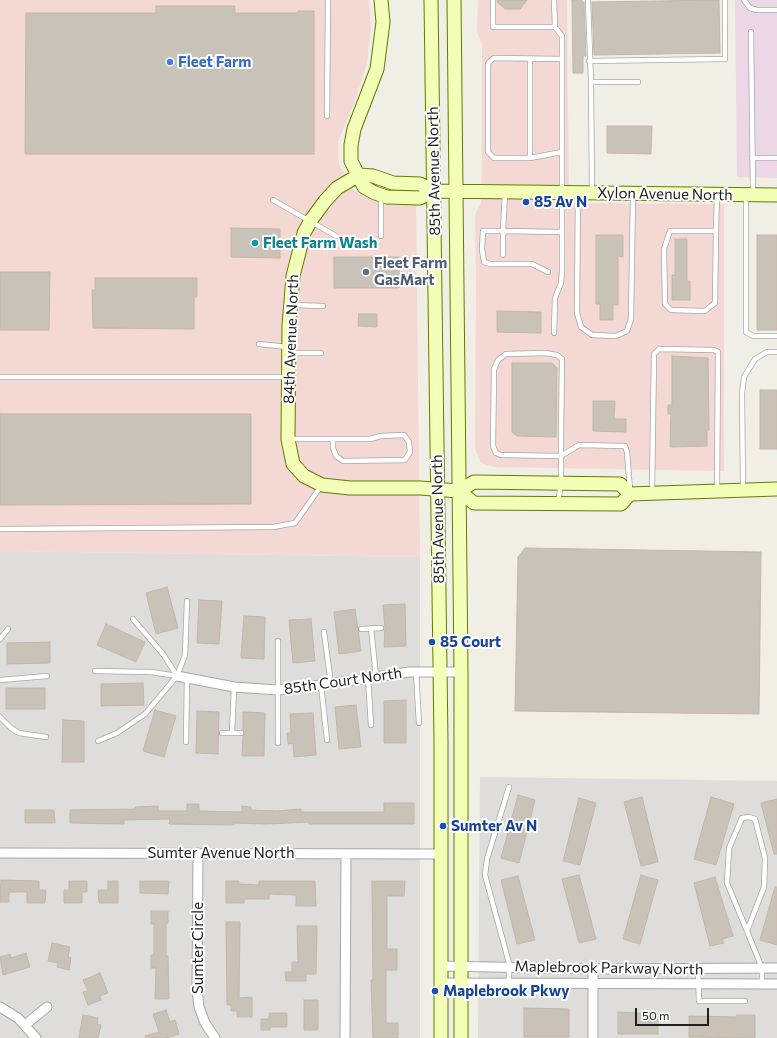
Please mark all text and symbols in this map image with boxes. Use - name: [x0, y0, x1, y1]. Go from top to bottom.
- place label: Fleet Farm: [178, 53, 251, 71]
- marker: Fleet Farm: [165, 57, 175, 67]
- street label: 85th Avenue North: [424, 106, 444, 236]
- street label: Xylon Avenue North: [597, 184, 733, 204]
- place label: 85 Av N: [534, 193, 587, 211]
- marker: 85 Av N: [521, 197, 531, 207]
- place label: Fleet Farm Wash: [263, 234, 378, 252]
- marker: Fleet Farm Wash: [250, 238, 260, 248]
- place label: Fleet Farm GasMart: [374, 254, 447, 289]
- marker: Fleet Farm GasMart: [361, 267, 371, 277]
- street label: 84th Avenue North: [280, 274, 302, 404]
- street label: 85th Avenue North: [428, 454, 448, 584]
- place label: 85 Court: [440, 633, 501, 651]
- marker: 85 Court: [427, 637, 437, 647]
- street label: 85th Court North: [283, 664, 403, 698]
- place label: Sumter Av N: [451, 817, 537, 835]
- marker: Sumter Av N: [438, 821, 448, 831]
- street label: Sumter Avenue North: [148, 844, 294, 862]
- street label: Sumter Circle: [189, 902, 207, 994]
- street label: Maplebrook Parkway North: [514, 957, 704, 979]
- place label: Maplebrook Pkwy: [443, 982, 569, 1000]
- marker: Maplebrook Pkwy: [430, 986, 440, 996]
- scale bar: [637, 1000, 711, 1026]
- text: 50 m: [642, 1008, 670, 1022]

